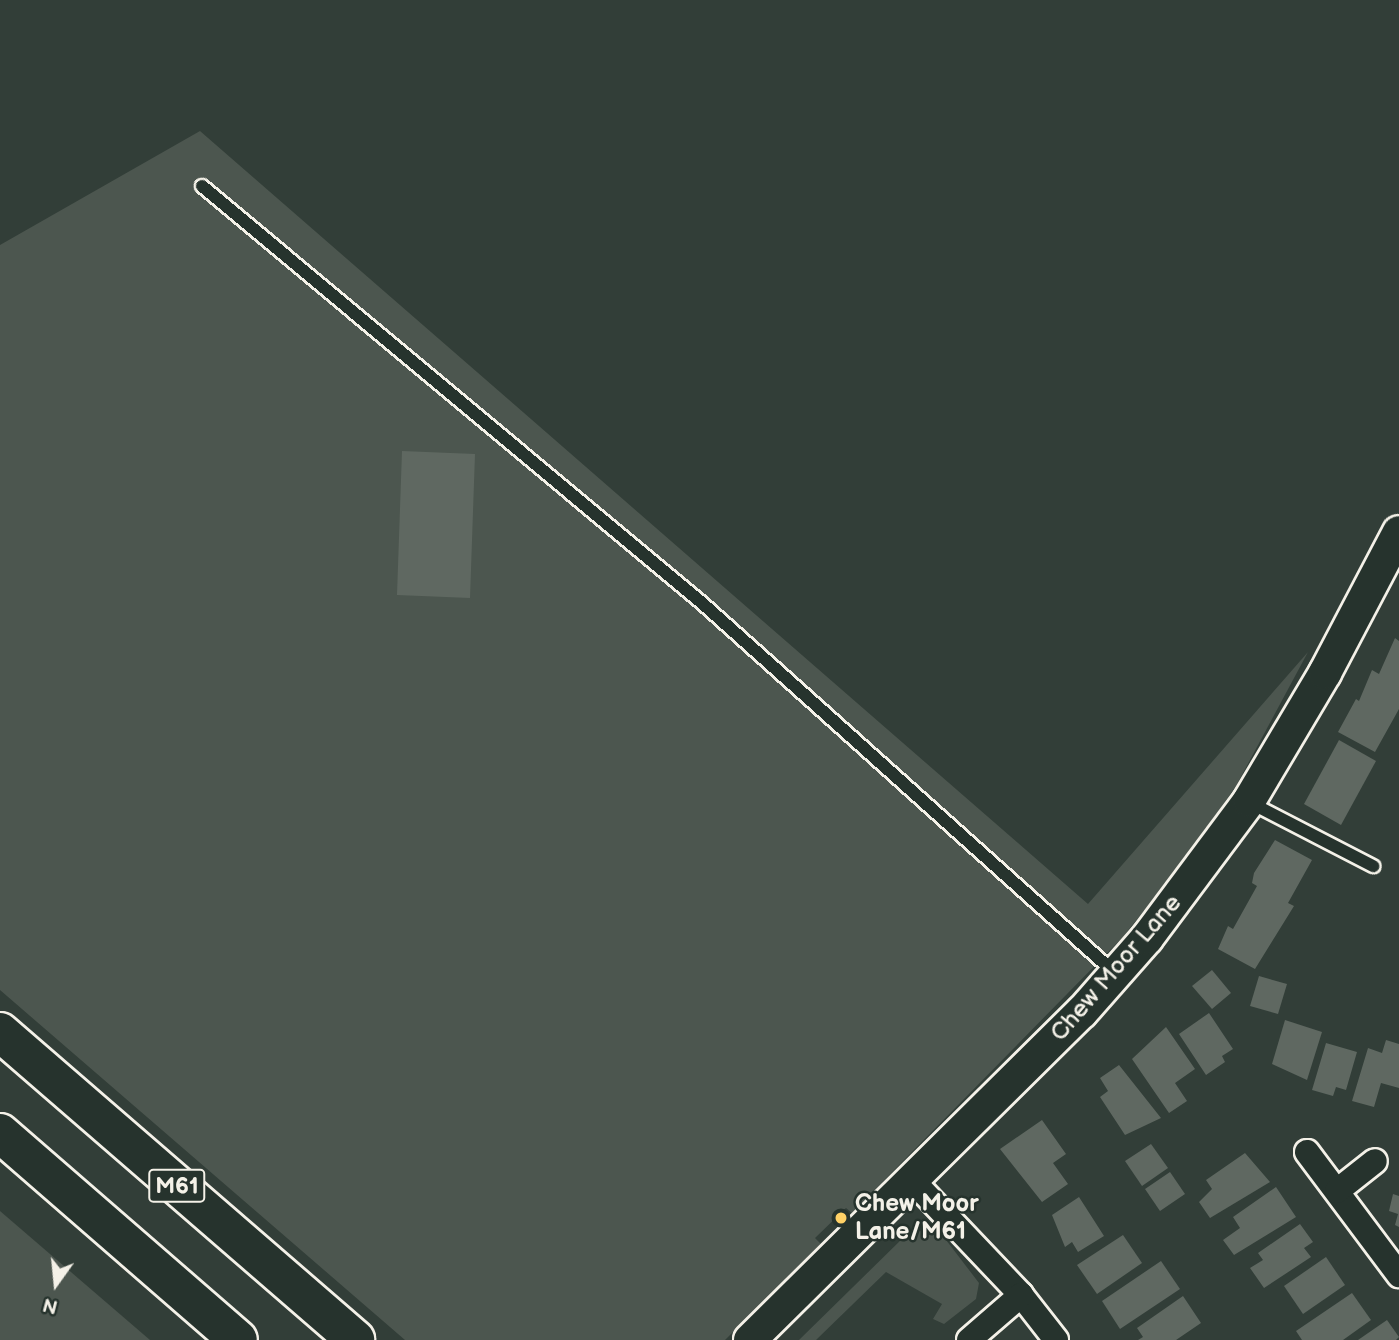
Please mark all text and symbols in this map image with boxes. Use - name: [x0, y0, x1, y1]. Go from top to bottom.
- street label: Chew Moor Lane: [1045, 889, 1187, 1047]
- road number: M61: [147, 1166, 207, 1205]
- place label: Chew Moor Lane/M61: [855, 1190, 979, 1246]
- marker: Chew Moor Lane/M61: [833, 1210, 849, 1226]
- north arrow: [21, 1249, 91, 1319]
- text: N: [41, 1292, 60, 1318]

